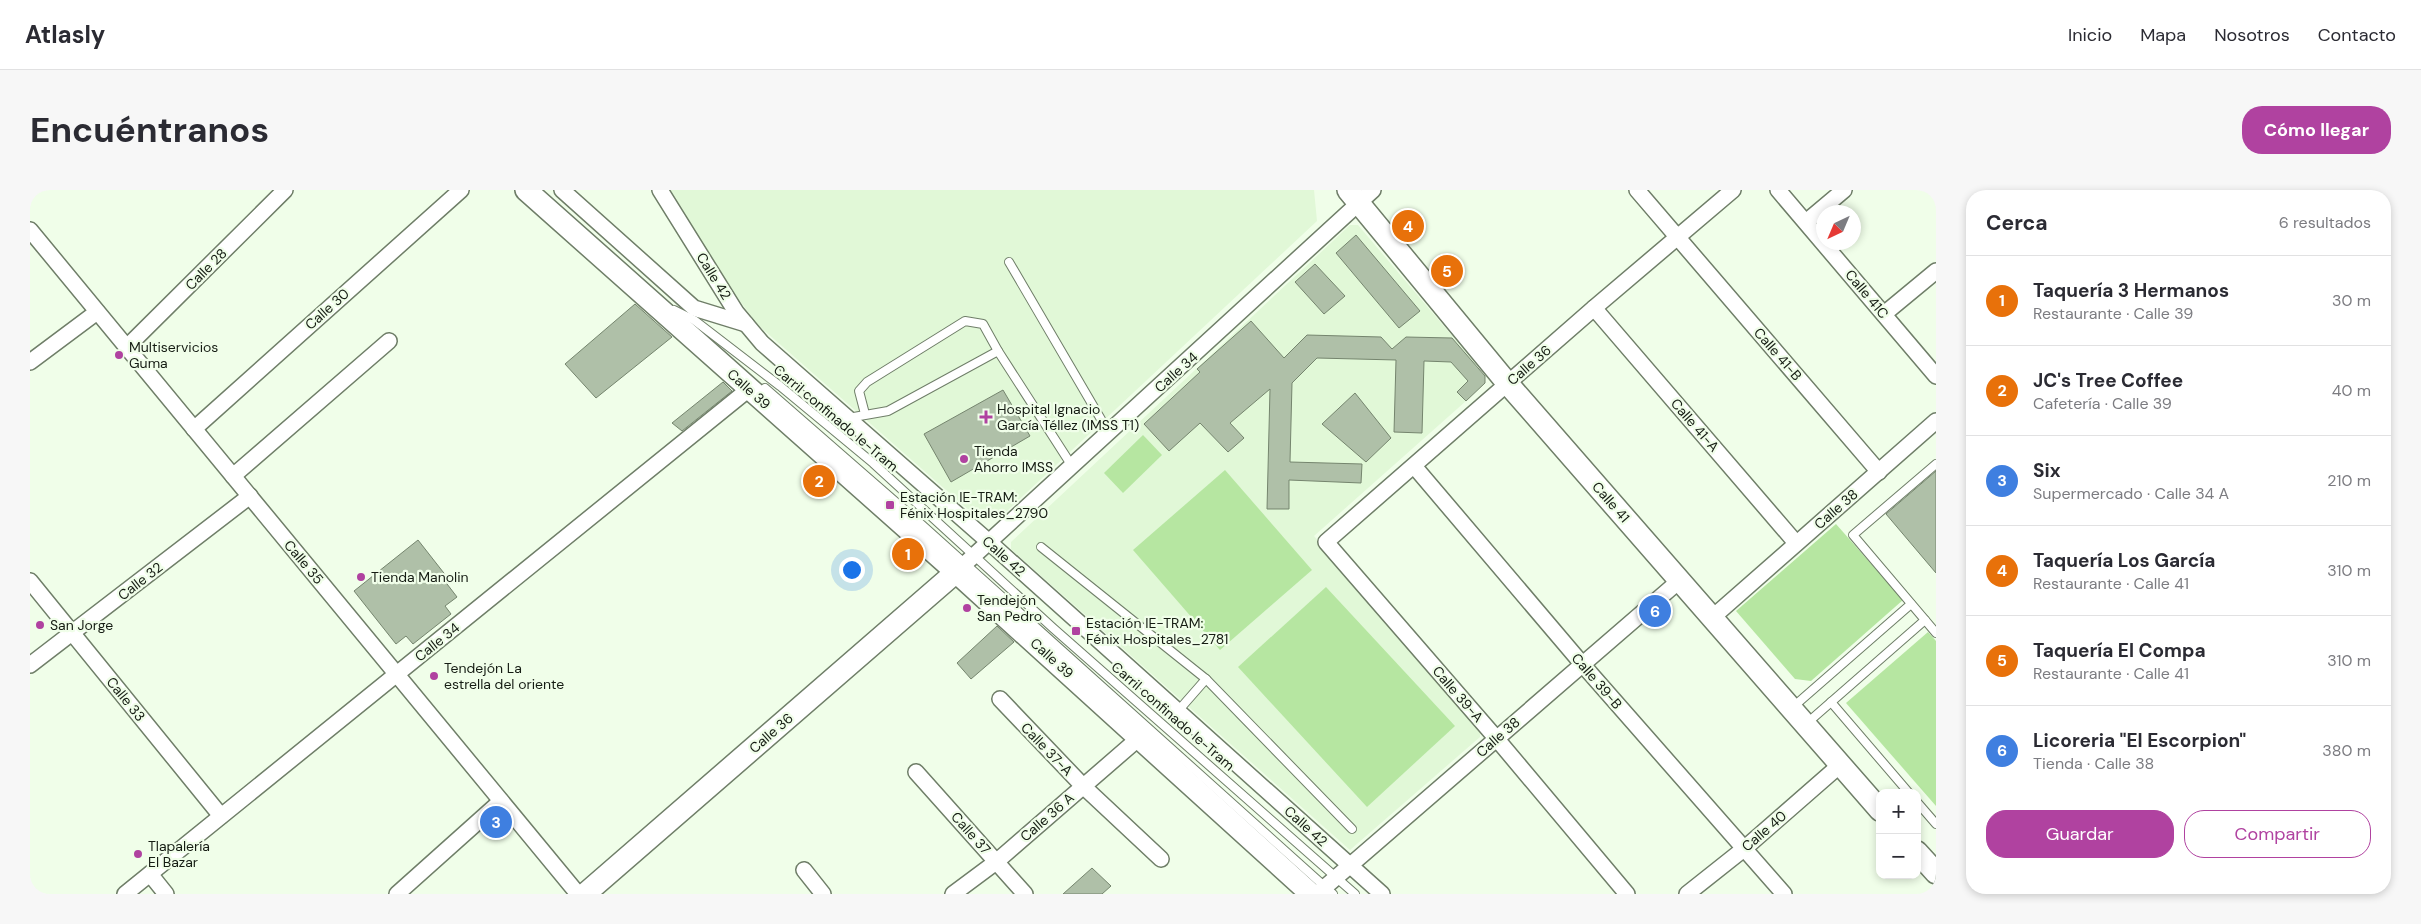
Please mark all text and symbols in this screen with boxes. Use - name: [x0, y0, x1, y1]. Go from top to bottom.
- text: Atlasly: [25, 19, 105, 50]
- text: Inicio: [2068, 23, 2112, 47]
- text: Mapa: [2140, 23, 2186, 47]
- text: Nosotros: [2214, 23, 2290, 47]
- text: Contacto: [2318, 23, 2396, 47]
- button: Cómo llegar: [2242, 106, 2391, 154]
- text: Encuéntranos: [30, 107, 269, 153]
- north arrow: [1816, 205, 1861, 250]
- pin: 4: [1392, 207, 1424, 245]
- text: Cerca: [1986, 209, 2048, 237]
- text: 6 resultados: [2279, 212, 2371, 233]
- street label: Calle 28: [181, 244, 231, 294]
- street label: Calle 42: [693, 249, 735, 303]
- pin: 5: [1431, 252, 1463, 290]
- street label: Calle 41C: [1841, 266, 1893, 322]
- text: Taquería 3 Hermanos: [2033, 278, 2229, 303]
- street label: Calle 30: [301, 284, 353, 334]
- text: 1: [1999, 290, 2005, 311]
- text: 30 m: [2332, 290, 2371, 311]
- text: Restaurante · Calle 39: [2033, 303, 2193, 324]
- street label: Calle 41-B: [1750, 324, 1806, 384]
- place label: Multiservicios Guma: [129, 338, 218, 372]
- street label: Calle 36: [1503, 341, 1555, 389]
- street label: Calle 34: [1151, 347, 1202, 396]
- marker: Multiservicios Guma: [113, 349, 125, 361]
- street label: Carril confinado Ie-Tram: [770, 361, 902, 475]
- street label: Calle 39: [724, 365, 775, 413]
- text: JC's Tree Coffee: [2033, 368, 2183, 393]
- text: 2: [1997, 380, 2007, 401]
- text: 40 m: [2332, 380, 2371, 401]
- text: Cafetería · Calle 39: [2033, 393, 2172, 414]
- street label: Calle 41-A: [1667, 395, 1723, 455]
- place label: Hospital Ignacio García Téllez (IMSS T1): [997, 400, 1139, 434]
- marker: Hospital Ignacio García Téllez (IMSS T1): [979, 410, 993, 424]
- place label: Tienda Ahorro IMSS: [974, 442, 1053, 476]
- marker: Tienda Ahorro IMSS: [958, 453, 970, 465]
- text: Six: [2033, 458, 2061, 483]
- pin: 2: [803, 462, 835, 500]
- text: 3: [1997, 470, 2007, 491]
- text: 210 m: [2327, 470, 2371, 491]
- street label: Calle 41: [1588, 478, 1634, 526]
- text: Supermercado · Calle 34 A: [2033, 483, 2229, 504]
- street label: Calle 38: [1810, 485, 1862, 533]
- place label: Estación IE-TRAM: Fénix Hospitales_2790: [900, 488, 1048, 522]
- marker: Estación IE-TRAM: Fénix Hospitales_2790: [884, 499, 896, 511]
- street label: Calle 42: [979, 532, 1029, 580]
- pin: 1: [892, 535, 924, 573]
- street label: Calle 35: [280, 536, 328, 588]
- text: Taquería Los García: [2033, 548, 2215, 573]
- your location: [839, 557, 865, 583]
- street label: Calle 32: [114, 558, 166, 604]
- text: 4: [1997, 560, 2007, 581]
- text: 310 m: [2327, 560, 2371, 581]
- place label: Tienda Manolin: [371, 568, 469, 586]
- marker: Tienda Manolin: [355, 571, 367, 583]
- text: Restaurante · Calle 41: [2033, 573, 2189, 594]
- place label: Tendejón San Pedro: [977, 591, 1042, 625]
- pin: 6: [1639, 592, 1671, 630]
- marker: Tendejón San Pedro: [961, 602, 973, 614]
- place label: Estación IE-TRAM: Fénix Hospitales_2781: [1086, 614, 1228, 648]
- place label: San Jorge: [50, 616, 113, 634]
- street label: Calle 34: [411, 618, 463, 665]
- marker: San Jorge: [34, 619, 46, 631]
- marker: Estación IE-TRAM: Fénix Hospitales_2781: [1070, 625, 1082, 637]
- street label: Calle 39: [1027, 634, 1078, 682]
- text: Taquería El Compa: [2033, 638, 2206, 663]
- street label: Calle 39-B: [1568, 649, 1626, 713]
- text: 5: [1997, 650, 2007, 671]
- text: 310 m: [2327, 650, 2371, 671]
- street label: Carril confinado Ie-Tram: [1108, 658, 1238, 774]
- place label: Tendejón La estrella del oriente: [444, 659, 564, 693]
- street label: Calle 39-A: [1429, 662, 1487, 726]
- text: Restaurante · Calle 41: [2033, 663, 2189, 684]
- marker: Tendejón La estrella del oriente: [428, 670, 440, 682]
- street label: Calle 33: [103, 673, 149, 725]
- street label: Calle 36: [745, 709, 797, 757]
- street label: Calle 38: [1472, 713, 1524, 761]
- street label: Calle 37-A: [1017, 719, 1077, 779]
- text: Licoreria "El Escorpion": [2033, 728, 2246, 753]
- text: 6: [1997, 740, 2007, 761]
- text: 380 m: [2322, 740, 2371, 761]
- text: Tienda · Calle 38: [2033, 753, 2154, 774]
- street label: Calle 36 A: [1016, 789, 1078, 845]
- map controls: [1876, 789, 1921, 879]
- button: +: [1876, 789, 1921, 834]
- street label: Calle 42: [1281, 802, 1331, 850]
- pin: 3: [480, 803, 512, 841]
- street label: Calle 40: [1738, 807, 1790, 855]
- street label: Calle 37: [947, 808, 995, 858]
- button: Guardar: [1986, 810, 2174, 858]
- button: Compartir: [2184, 810, 2371, 858]
- button: −: [1876, 834, 1921, 879]
- place label: Tlapalería El Bazar: [148, 837, 210, 871]
- marker: Tlapalería El Bazar: [132, 848, 144, 860]

